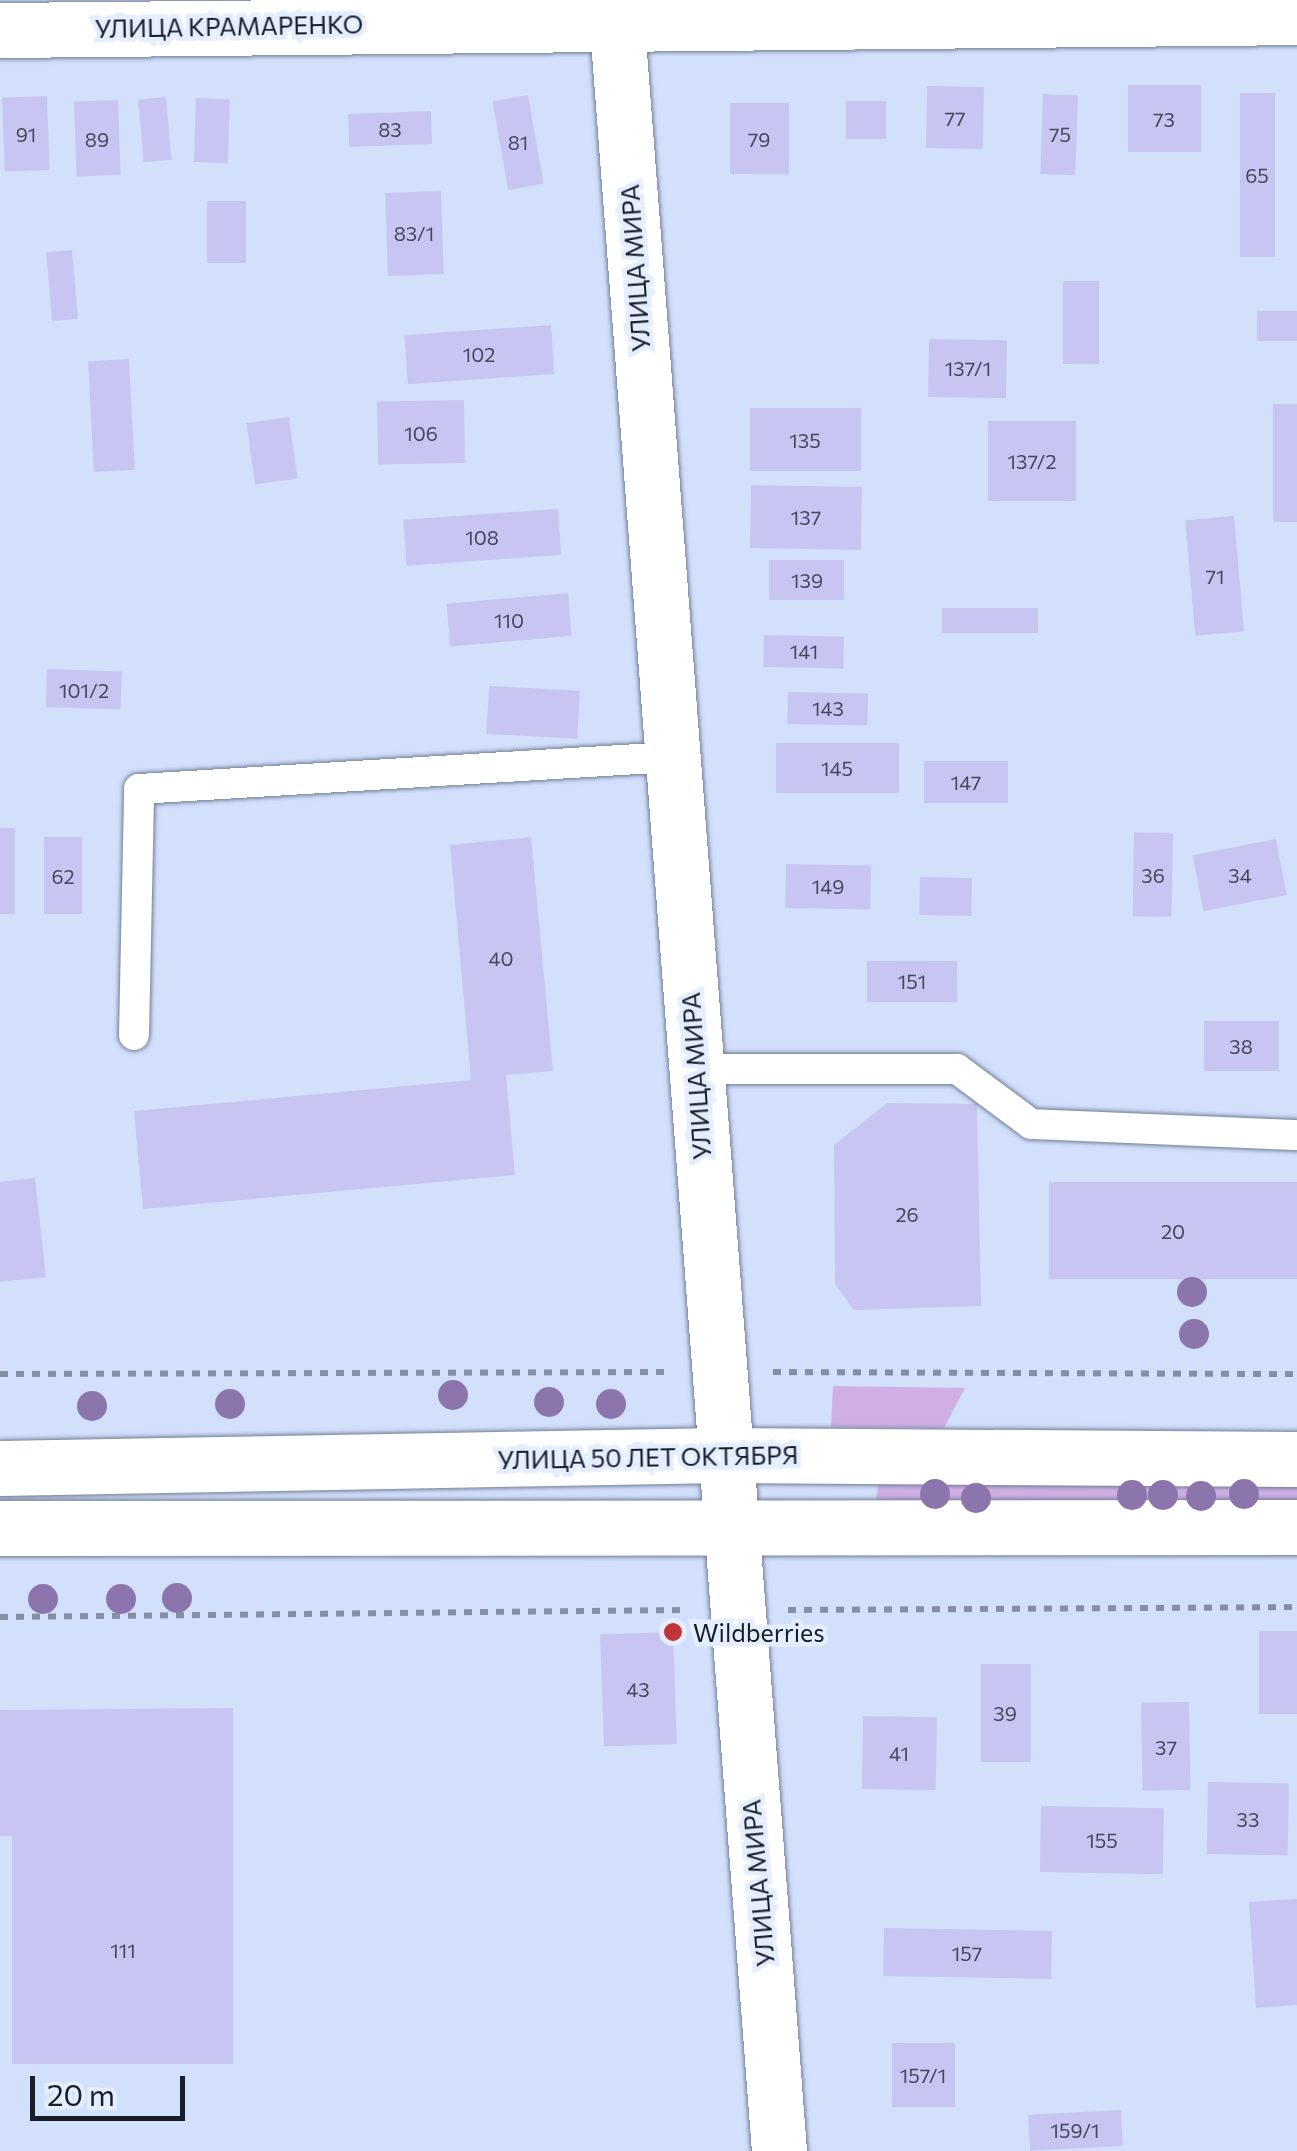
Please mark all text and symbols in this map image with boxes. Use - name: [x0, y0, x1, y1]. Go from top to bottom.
- street label: УЛИЦА КРАМАРЕНКО: [94, 9, 364, 43]
- house number: 77: [944, 106, 966, 130]
- house number: 73: [1153, 107, 1175, 131]
- house number: 83: [378, 117, 402, 141]
- house number: 91: [16, 122, 36, 146]
- house number: 75: [1049, 122, 1071, 146]
- house number: 89: [85, 127, 109, 151]
- house number: 79: [748, 127, 770, 151]
- house number: 81: [508, 130, 528, 154]
- house number: 65: [1245, 163, 1269, 187]
- street label: УЛИЦА МИРА: [614, 183, 656, 353]
- house number: 83/1: [394, 221, 434, 245]
- house number: 102: [463, 342, 495, 366]
- house number: 137/1: [945, 356, 991, 380]
- house number: 106: [404, 421, 438, 445]
- house number: 135: [789, 428, 821, 452]
- house number: 137/2: [1008, 449, 1056, 473]
- house number: 137: [791, 505, 821, 529]
- house number: 108: [465, 525, 499, 549]
- house number: 71: [1205, 564, 1225, 588]
- house number: 139: [791, 568, 823, 592]
- house number: 110: [494, 608, 524, 632]
- house number: 141: [790, 639, 818, 663]
- house number: 101/2: [59, 678, 109, 702]
- house number: 143: [812, 696, 844, 720]
- house number: 145: [821, 756, 853, 780]
- house number: 147: [951, 770, 981, 794]
- house number: 36: [1141, 863, 1165, 887]
- house number: 34: [1228, 863, 1252, 887]
- house number: 62: [51, 864, 75, 888]
- house number: 149: [812, 874, 844, 898]
- house number: 40: [488, 946, 514, 970]
- house number: 151: [898, 969, 926, 993]
- street label: УЛИЦА МИРА: [675, 991, 717, 1161]
- house number: 38: [1229, 1034, 1253, 1058]
- house number: 26: [895, 1202, 919, 1226]
- house number: 20: [1161, 1219, 1185, 1243]
- street label: УЛИЦА 50 ЛЕТ ОКТЯБРЯ: [497, 1439, 799, 1475]
- place label: Wildberries: [693, 1617, 825, 1647]
- marker: Wildberries: [662, 1621, 684, 1643]
- house number: 43: [626, 1677, 650, 1701]
- house number: 39: [993, 1701, 1017, 1725]
- house number: 37: [1155, 1735, 1177, 1759]
- house number: 41: [889, 1741, 909, 1765]
- street label: УЛИЦА МИРА: [736, 1798, 780, 1968]
- house number: 33: [1237, 1807, 1259, 1831]
- house number: 155: [1086, 1828, 1118, 1852]
- house number: 111: [110, 1938, 136, 1962]
- house number: 157: [952, 1941, 982, 1965]
- scale bar: [35, 2056, 190, 2118]
- house number: 157/1: [900, 2063, 946, 2087]
- text: 20 m: [47, 2075, 115, 2112]
- house number: 159/1: [1050, 2118, 1100, 2142]

